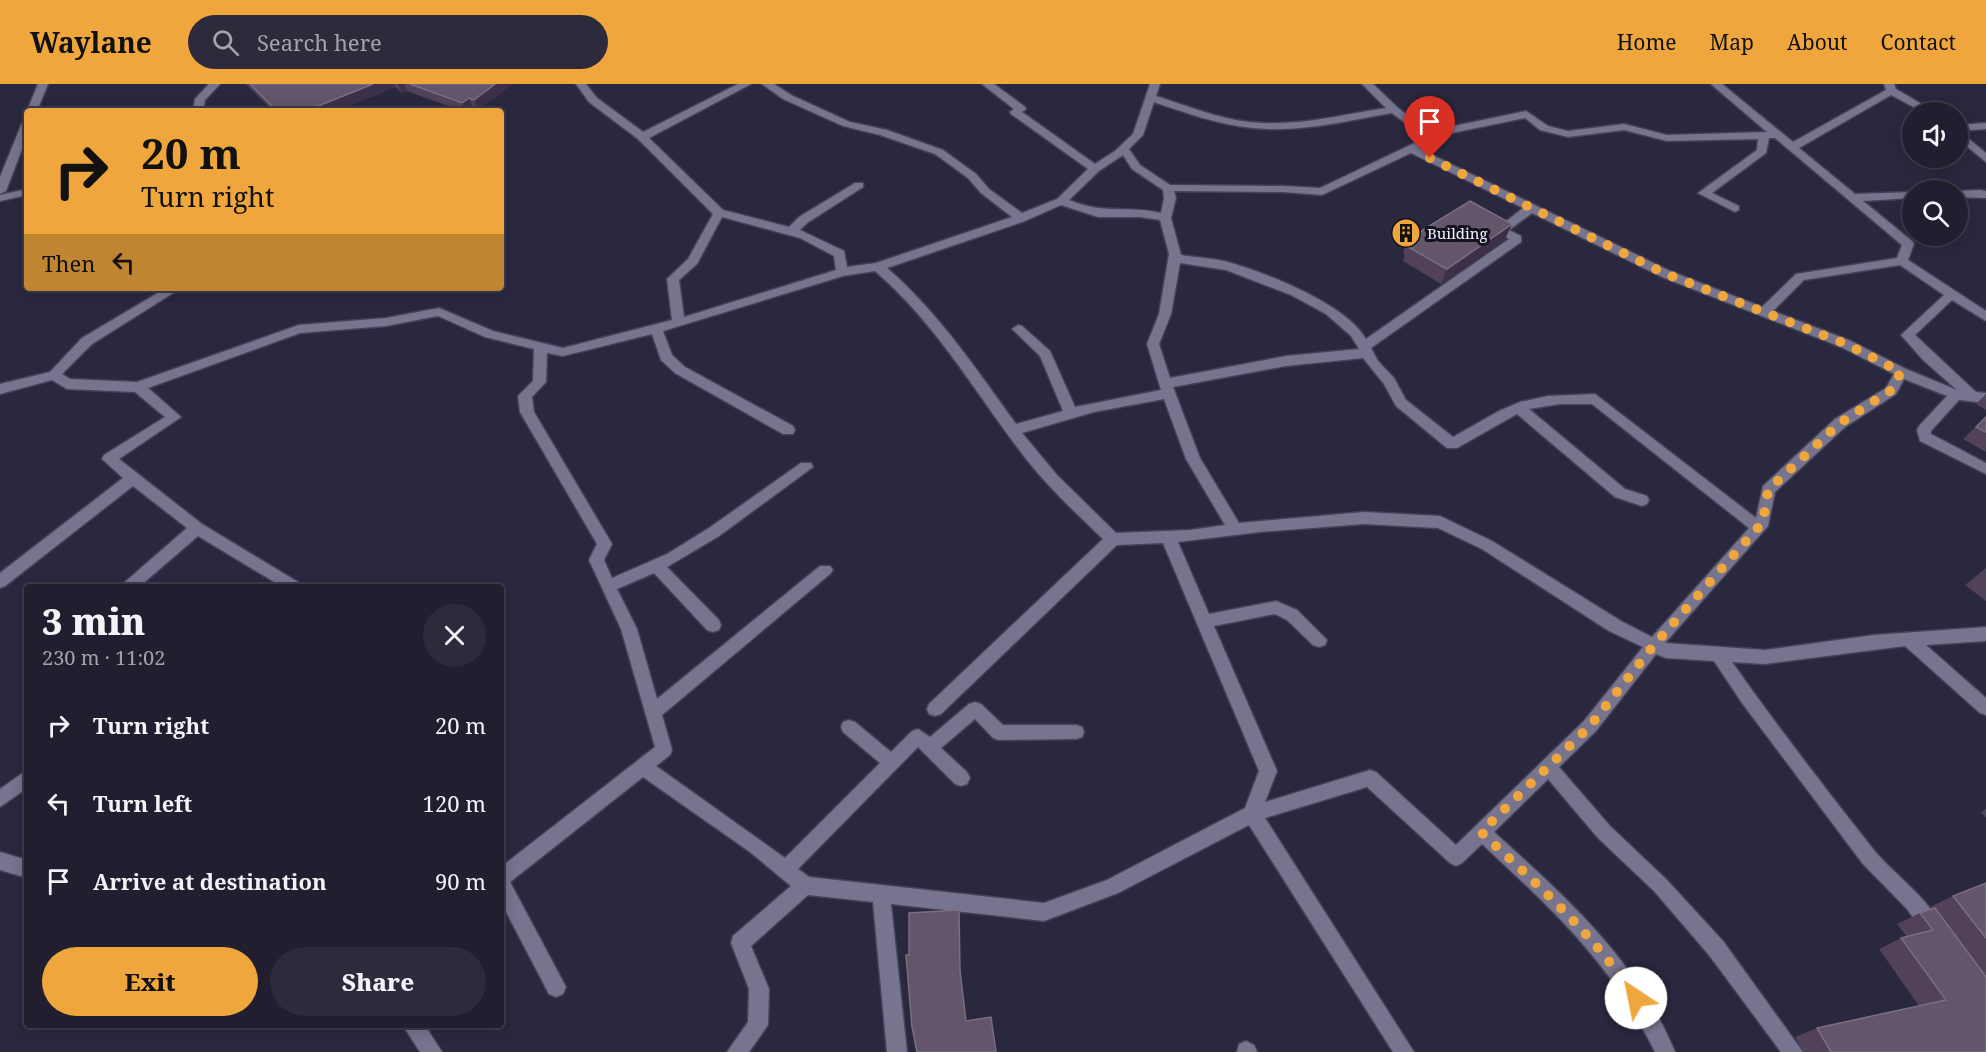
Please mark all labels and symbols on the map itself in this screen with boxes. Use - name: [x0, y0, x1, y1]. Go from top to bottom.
- pin: [1404, 96, 1455, 158]
- building icon: Building: [1390, 217, 1422, 249]
- place label: Building: [1427, 223, 1488, 243]
- position arrow: [1604, 966, 1668, 1030]

